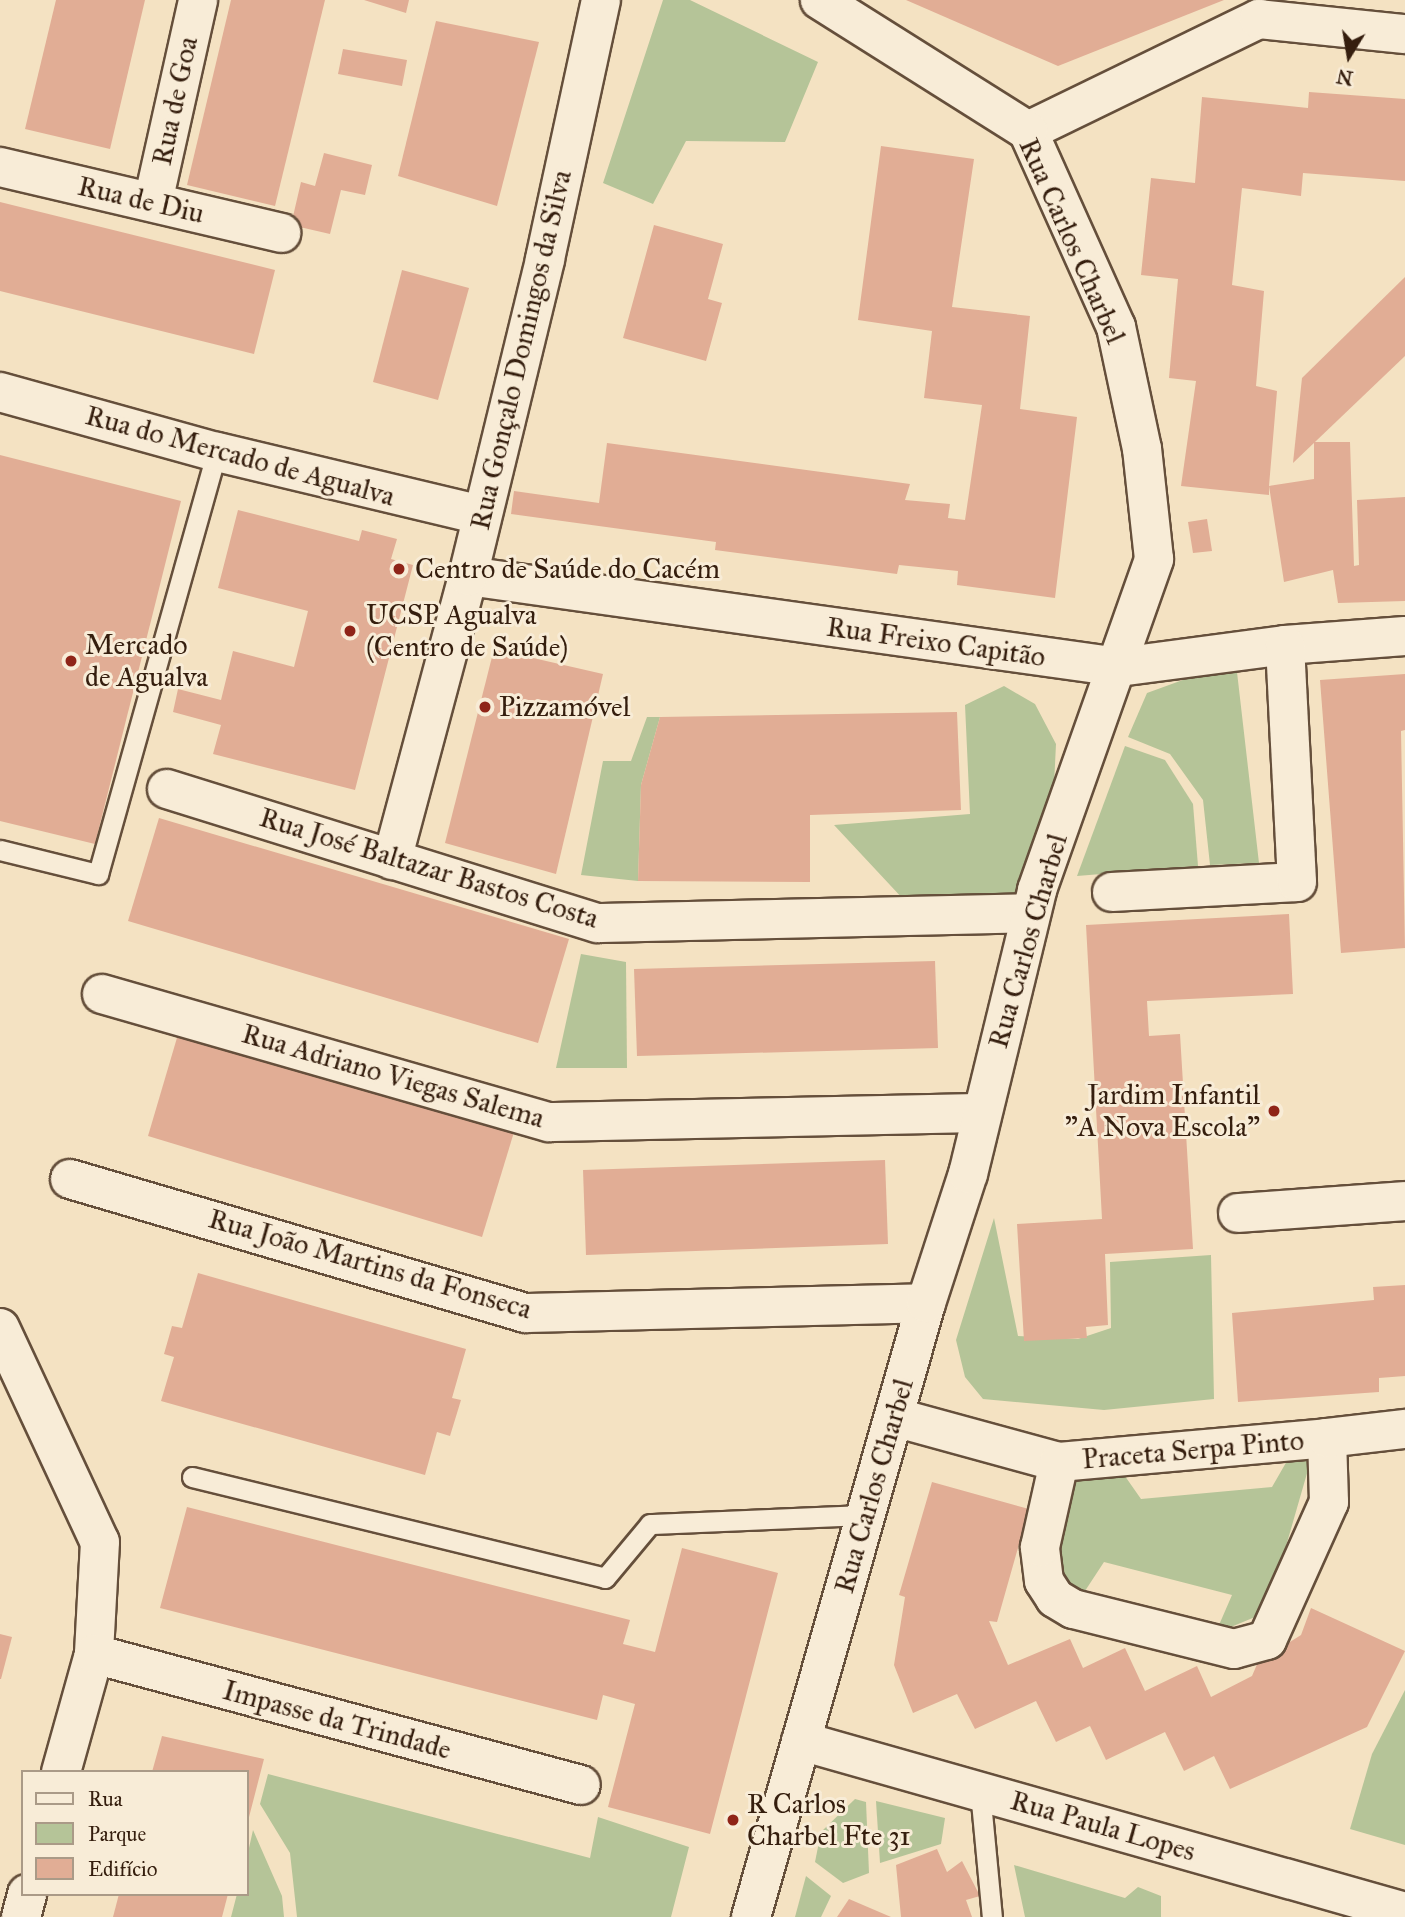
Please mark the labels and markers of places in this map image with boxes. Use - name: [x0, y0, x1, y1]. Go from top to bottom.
- place label: Centro de Saúde do Cacém: [415, 552, 720, 586]
- marker: Centro de Saúde do Cacém: [389, 559, 409, 579]
- place label: UCSP Agualva (Centro de Saúde): [366, 598, 568, 664]
- marker: UCSP Agualva (Centro de Saúde): [340, 621, 360, 641]
- place label: Mercado de Agualva: [85, 628, 208, 694]
- marker: Mercado de Agualva: [63, 653, 79, 669]
- place label: Pizzamóvel: [499, 690, 630, 724]
- marker: Pizzamóvel: [477, 699, 493, 715]
- place label: Jardim Infantil "A Nova Escola": [1065, 1078, 1260, 1144]
- marker: Jardim Infantil "A Nova Escola": [1266, 1103, 1282, 1119]
- place label: R Carlos Charbel Fte 31: [747, 1787, 911, 1853]
- marker: R Carlos Charbel Fte 31: [725, 1812, 741, 1828]

